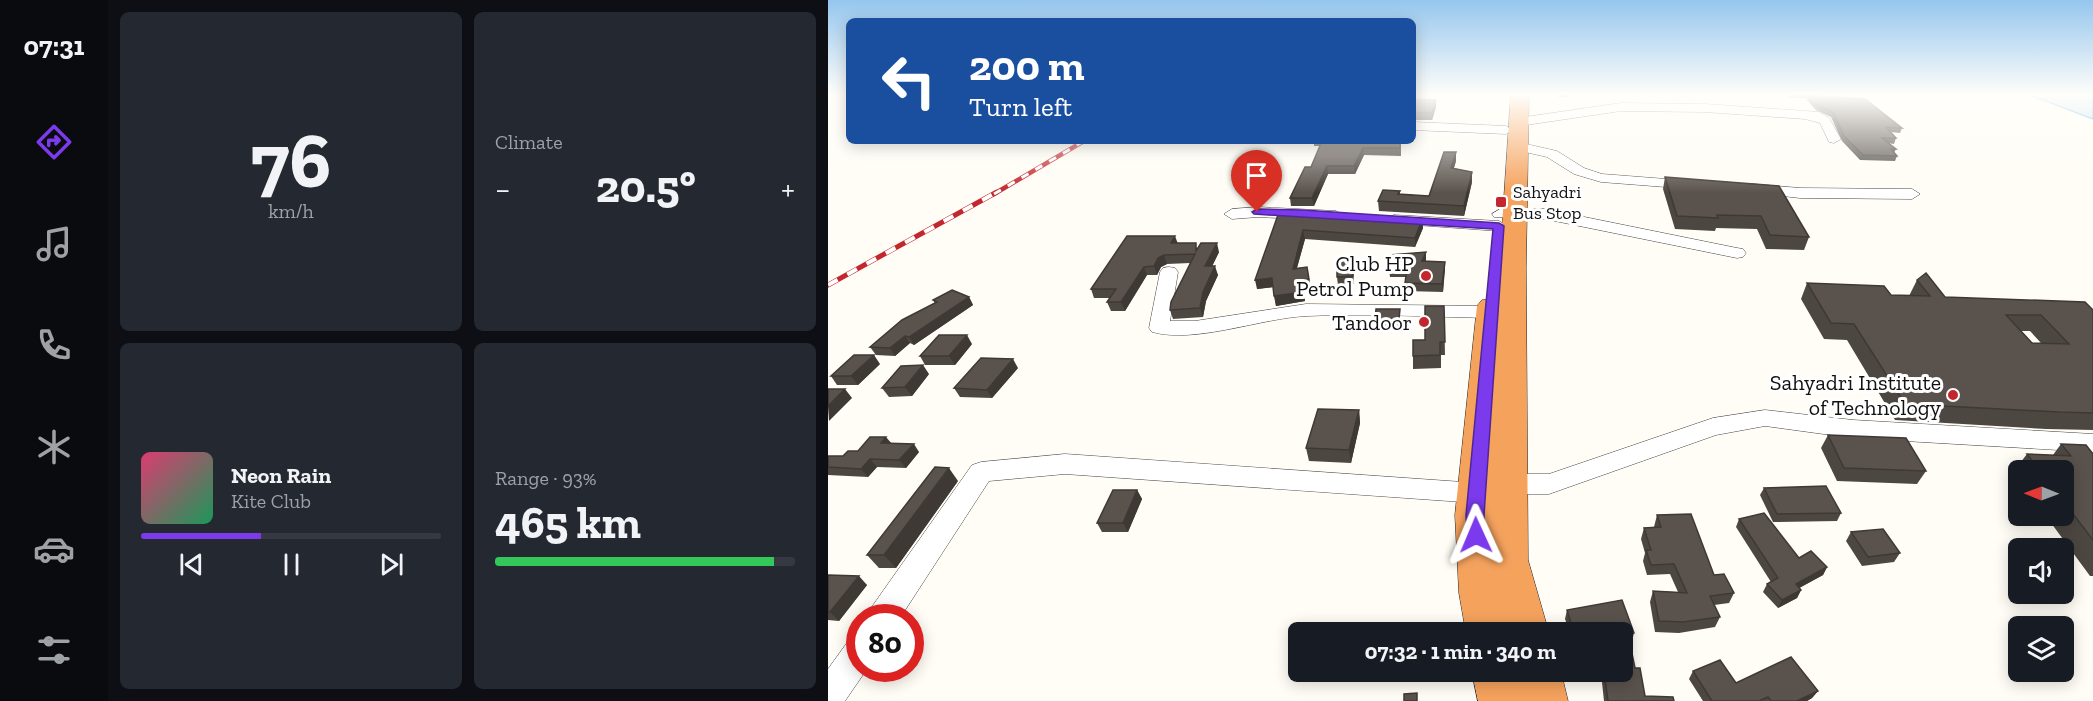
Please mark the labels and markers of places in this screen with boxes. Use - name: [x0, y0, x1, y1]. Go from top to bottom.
- pin: [1231, 150, 1282, 212]
- place label: Sahyadri Bus Stop: [1513, 181, 1581, 224]
- marker: Sahyadri Bus Stop: [1494, 195, 1508, 209]
- place label: Club HP Petrol Pump: [1296, 250, 1414, 302]
- marker: Club HP Petrol Pump: [1419, 269, 1433, 283]
- place label: Tandoor: [1332, 309, 1412, 336]
- marker: Tandoor: [1417, 315, 1431, 329]
- place label: Sahyadri Institute of Technology: [1770, 369, 1942, 421]
- marker: Sahyadri Institute of Technology: [1946, 388, 1960, 402]

